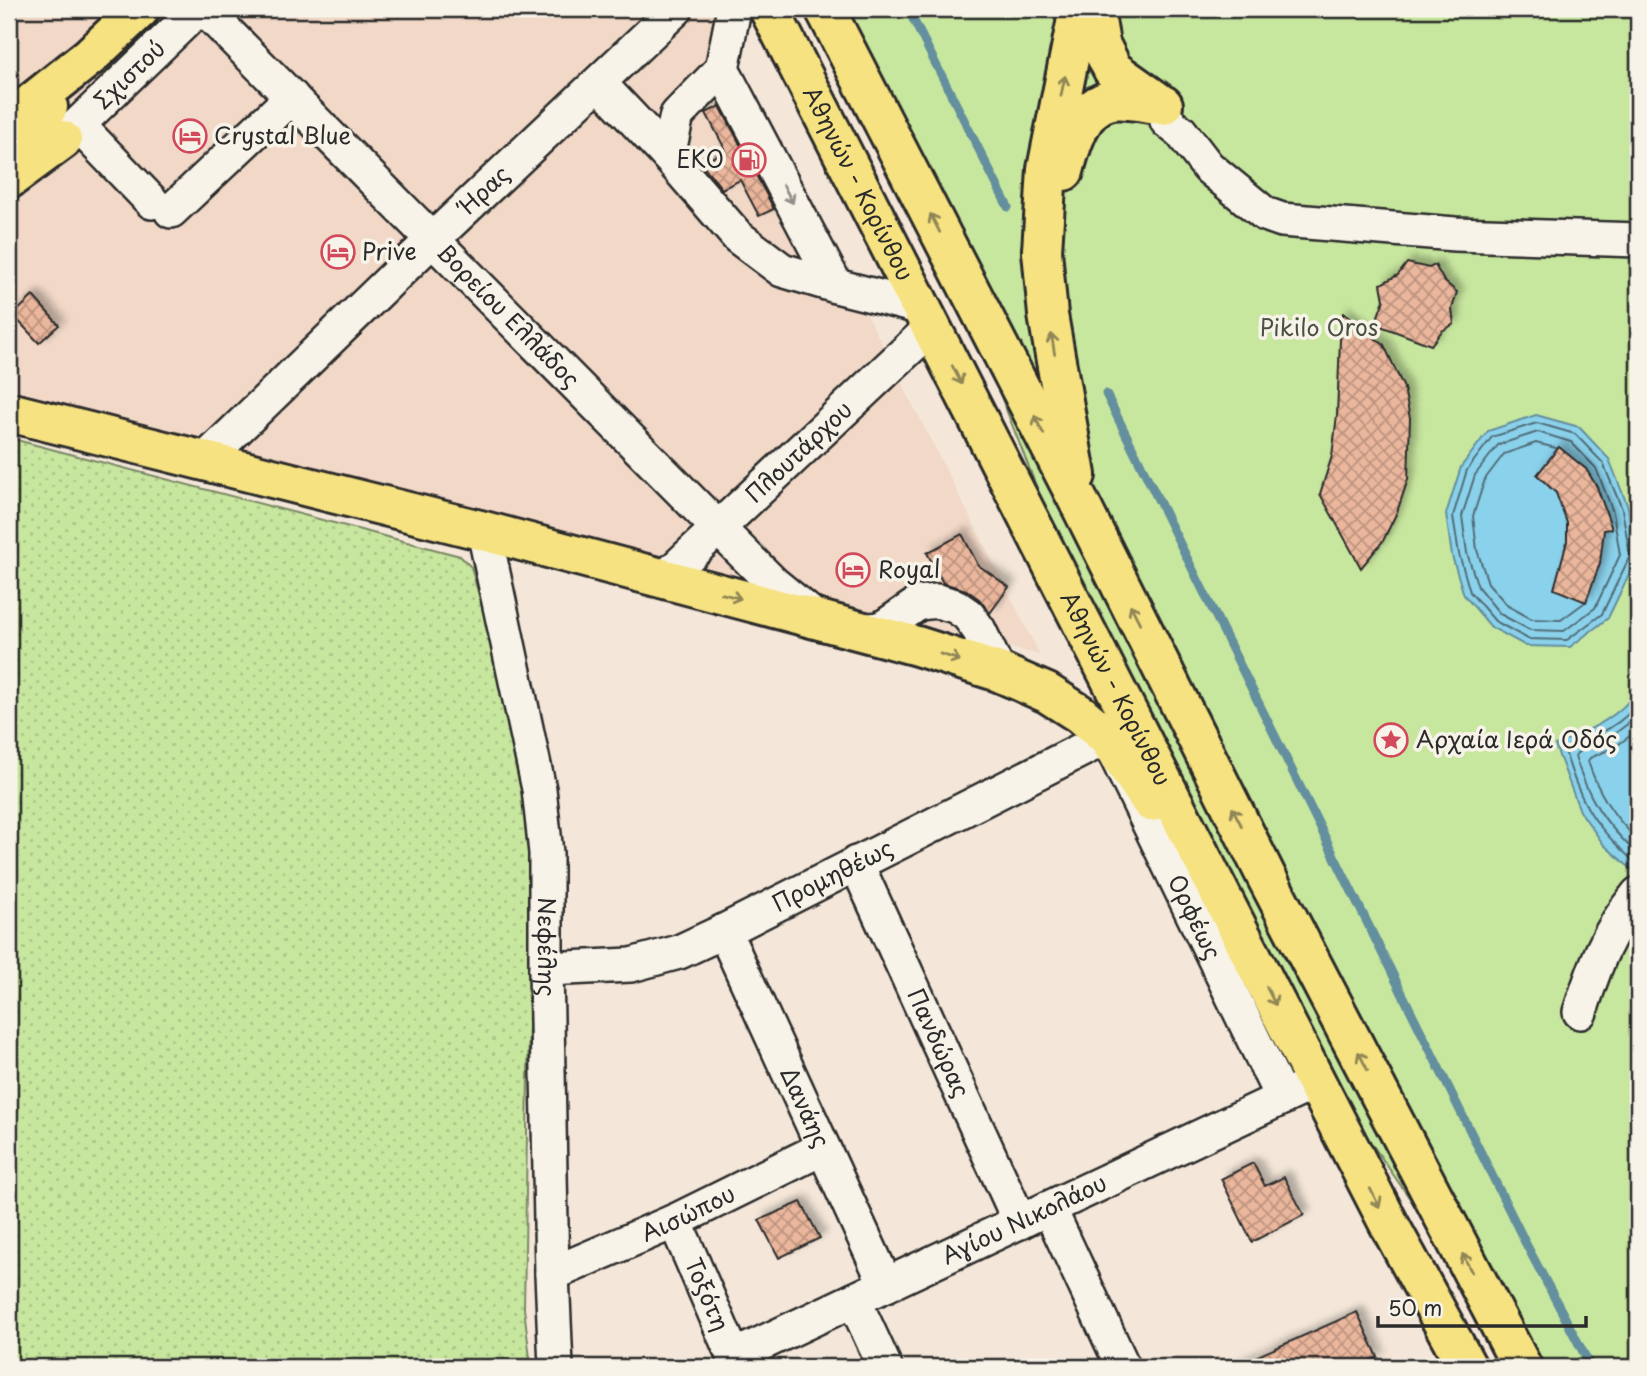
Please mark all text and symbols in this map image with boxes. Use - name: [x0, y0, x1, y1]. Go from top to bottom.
- street label: Σχιστού: [85, 31, 172, 117]
- one-way arrow: [1056, 75, 1070, 98]
- street label: Αθηνών - Κορίνθου: [795, 80, 924, 286]
- hotel icon: Crystal Blue: [171, 117, 209, 155]
- place label: Crystal Blue: [214, 117, 351, 152]
- place label: EKO: [676, 141, 724, 176]
- fuel station icon: EKO: [730, 141, 768, 179]
- street label: Ήρας: [448, 156, 517, 224]
- one-way arrow: [781, 183, 795, 204]
- one-way arrow: [928, 213, 941, 234]
- hotel icon: Prive: [319, 233, 357, 271]
- place label: Prive: [362, 233, 417, 268]
- street label: Βορείου Ελλάδος: [430, 235, 589, 395]
- park label: Pikilo Oros: [1260, 309, 1378, 344]
- one-way arrow: [1046, 333, 1059, 356]
- one-way arrow: [950, 364, 964, 385]
- street label: Πλουτάρχου: [737, 392, 859, 510]
- one-way arrow: [1032, 416, 1046, 436]
- hotel icon: Royal: [834, 551, 872, 589]
- place label: Royal: [878, 551, 940, 586]
- street label: Αθηνών - Κορίνθου: [1053, 585, 1181, 791]
- one-way arrow: [719, 590, 742, 603]
- one-way arrow: [1127, 604, 1141, 625]
- one-way arrow: [939, 651, 961, 664]
- place icon: Αρχαία Ιερά Οδός: [1372, 721, 1410, 759]
- place label: Αρχαία Ιερά Οδός: [1416, 721, 1617, 756]
- one-way arrow: [1229, 807, 1243, 828]
- street label: Προμηθέως: [765, 829, 898, 920]
- street label: Ορφέως: [1160, 868, 1231, 965]
- street label: Νεφέλης: [530, 897, 566, 997]
- street label: Πανδώρας: [899, 982, 980, 1103]
- one-way arrow: [1265, 985, 1278, 1006]
- one-way arrow: [1355, 1052, 1369, 1072]
- street label: Δανάης: [772, 1061, 840, 1153]
- street label: Αγίου Νικολάου: [935, 1164, 1112, 1272]
- street label: Αισώπου: [635, 1175, 741, 1250]
- one-way arrow: [1369, 1187, 1383, 1208]
- street label: Τοξότη: [677, 1252, 739, 1336]
- one-way arrow: [1460, 1253, 1474, 1274]
- scale bar: [1378, 1285, 1586, 1329]
- text: 50 m: [1388, 1291, 1442, 1323]

